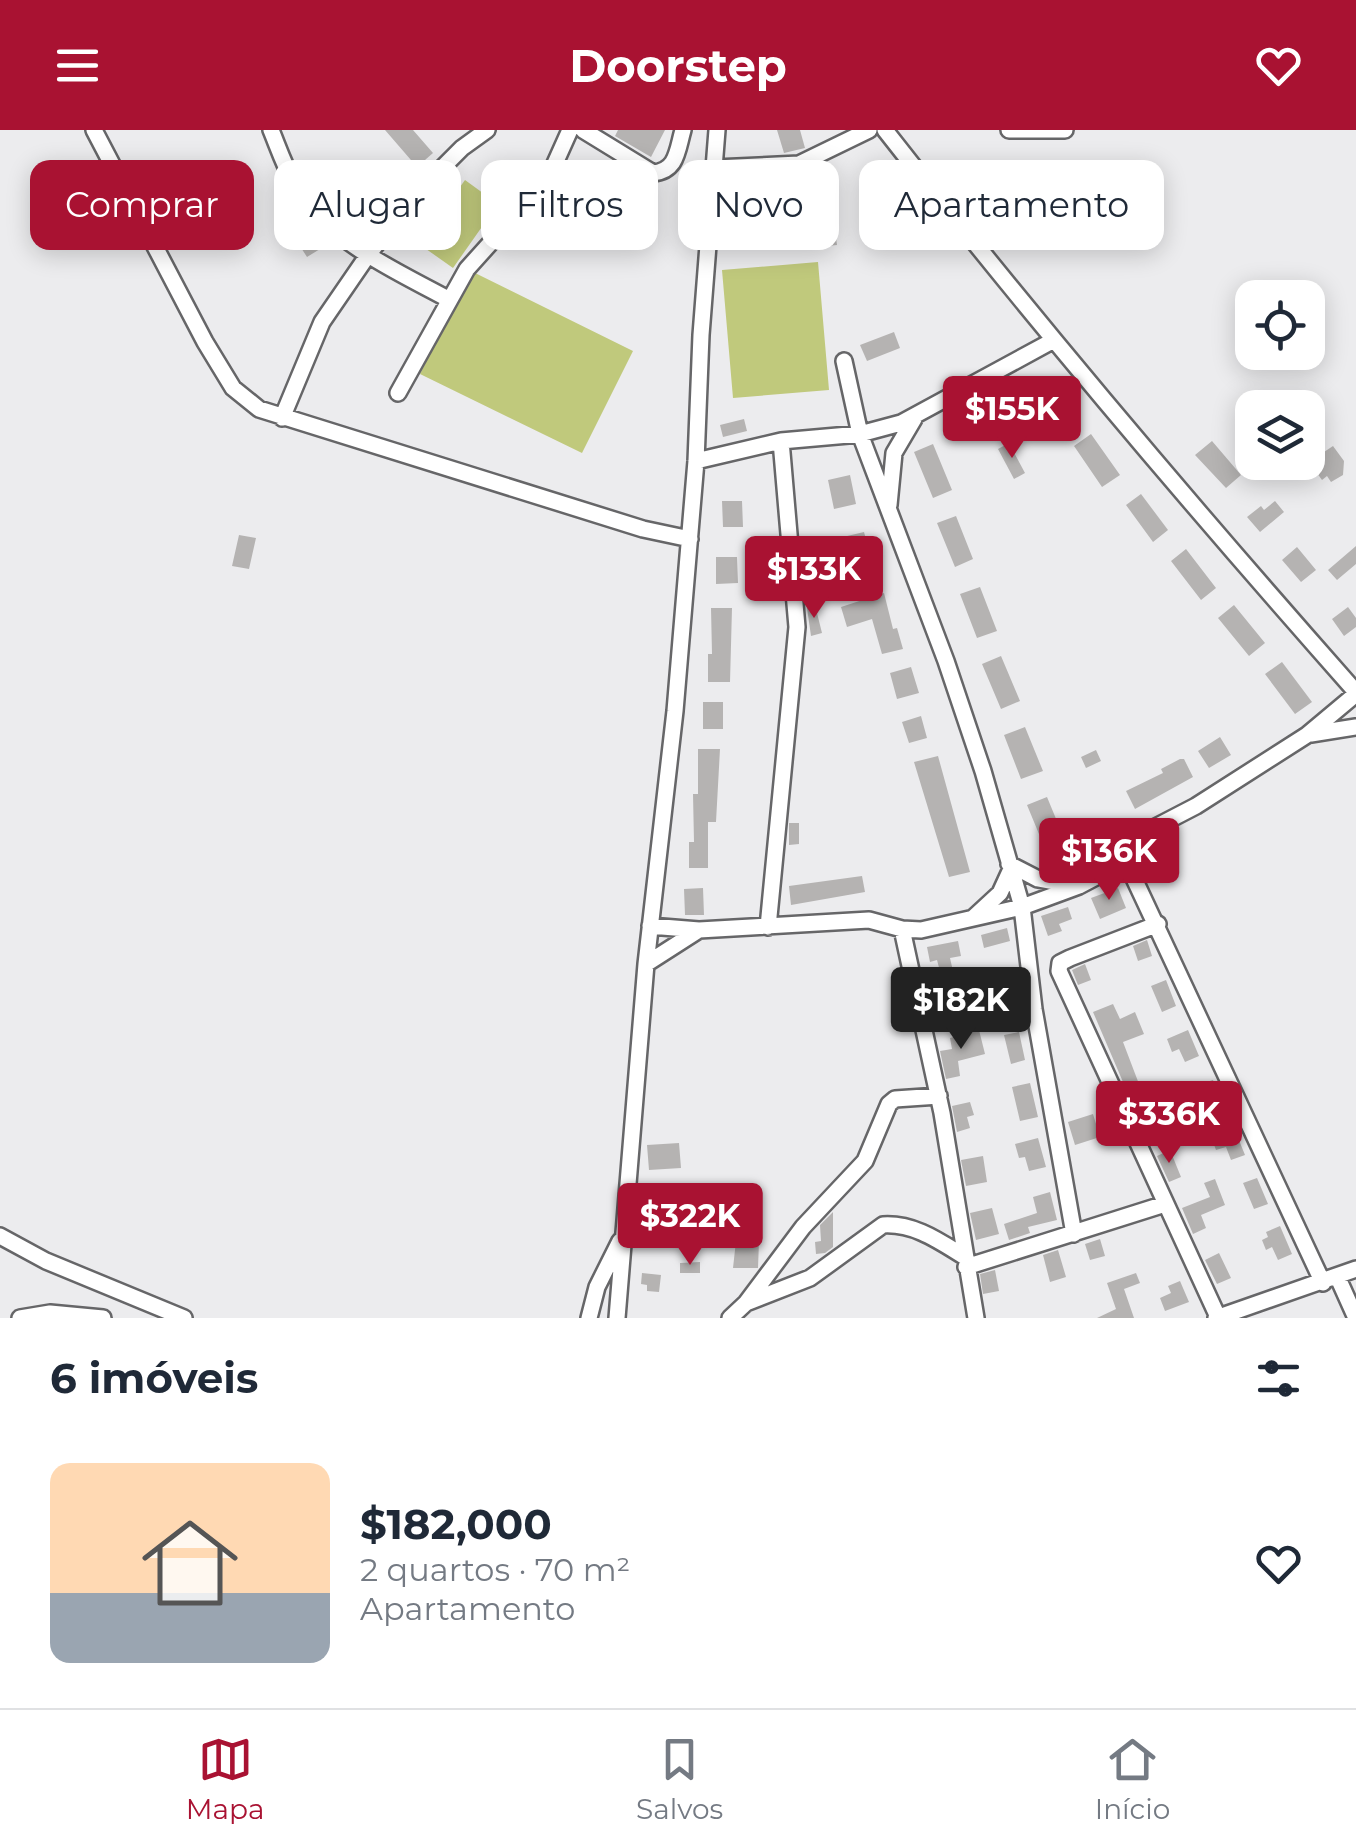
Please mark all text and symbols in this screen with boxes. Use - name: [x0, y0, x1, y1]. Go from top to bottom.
- icon: menu: [50, 38, 105, 93]
- text: Doorstep: [569, 38, 787, 93]
- icon: heart: [1251, 38, 1306, 93]
- chip: Comprar: [30, 160, 254, 250]
- chip: Alugar: [274, 160, 461, 250]
- chip: Filtros: [481, 160, 658, 250]
- chip: Novo: [678, 160, 839, 250]
- chip: Apartamento: [859, 160, 1164, 250]
- map controls: [1235, 280, 1325, 480]
- button: locate: [1235, 280, 1325, 370]
- pin: $155K: [942, 376, 1082, 461]
- text: $155K: [965, 389, 1059, 428]
- button: layers: [1235, 390, 1325, 480]
- pin: $133K: [744, 536, 884, 621]
- text: $133K: [767, 549, 861, 588]
- pin: $136K: [1039, 818, 1179, 903]
- text: $136K: [1061, 831, 1157, 870]
- pin: $182K: [891, 967, 1031, 1052]
- text: $182K: [913, 980, 1009, 1019]
- pin: $336K: [1099, 1081, 1239, 1166]
- text: $336K: [1118, 1094, 1220, 1133]
- pin: $322K: [620, 1183, 760, 1268]
- text: $322K: [640, 1196, 740, 1235]
- icon: filters: [1251, 1351, 1306, 1406]
- text: 6 imóveis: [50, 1352, 258, 1404]
- text: $182,000: [360, 1498, 552, 1550]
- icon: home: [130, 1503, 250, 1623]
- icon: heart: [1251, 1536, 1306, 1591]
- text: 2 quartos · 70 m²: [360, 1550, 630, 1589]
- text: Apartamento: [360, 1589, 575, 1628]
- tab: Mapa: [186, 1732, 264, 1826]
- tab: Salvos: [636, 1732, 723, 1826]
- tab: Início: [1095, 1732, 1170, 1826]

